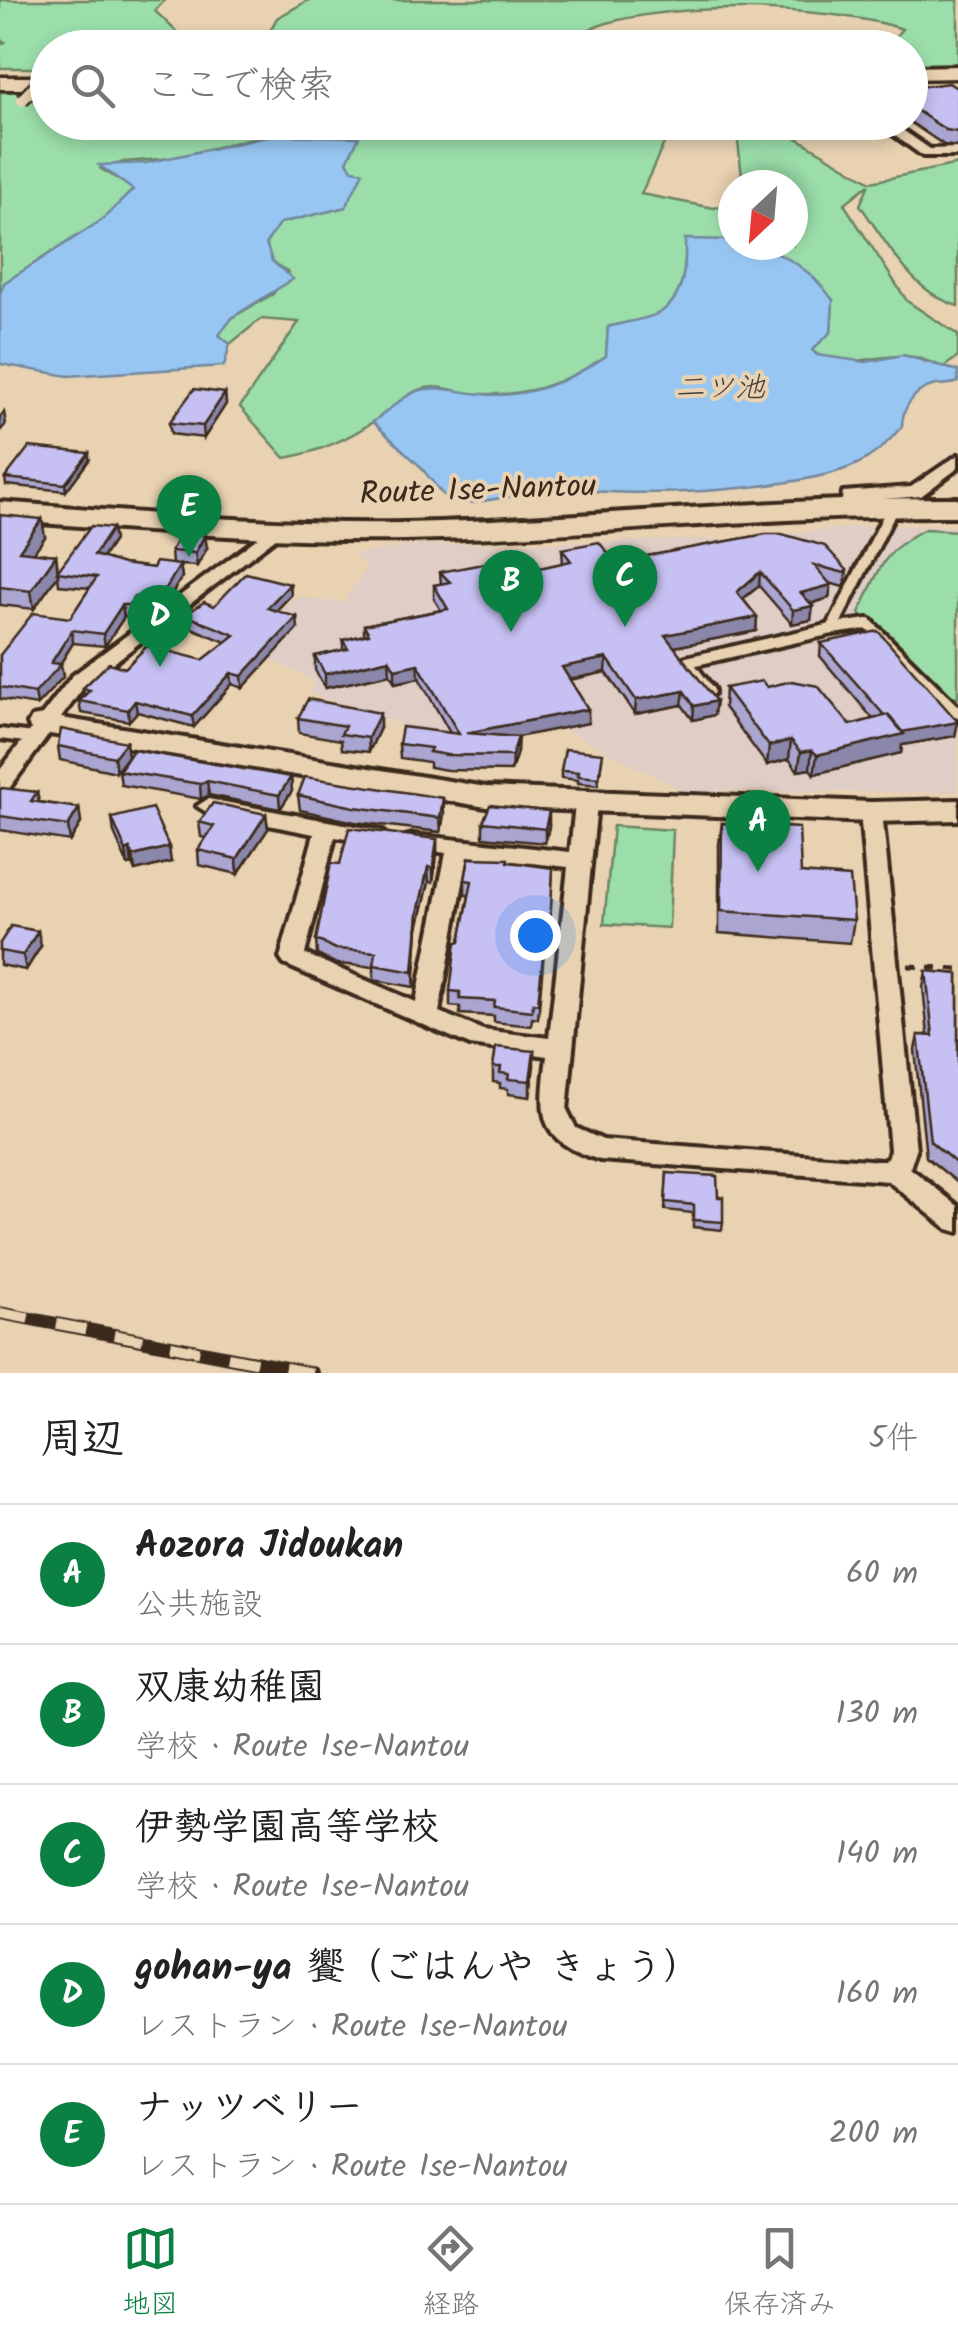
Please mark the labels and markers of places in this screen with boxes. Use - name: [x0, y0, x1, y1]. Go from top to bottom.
- pin: E: [156, 474, 222, 557]
- pin: C: [592, 544, 658, 627]
- pin: B: [478, 550, 544, 632]
- pin: D: [128, 584, 192, 667]
- pin: A: [726, 790, 790, 872]

